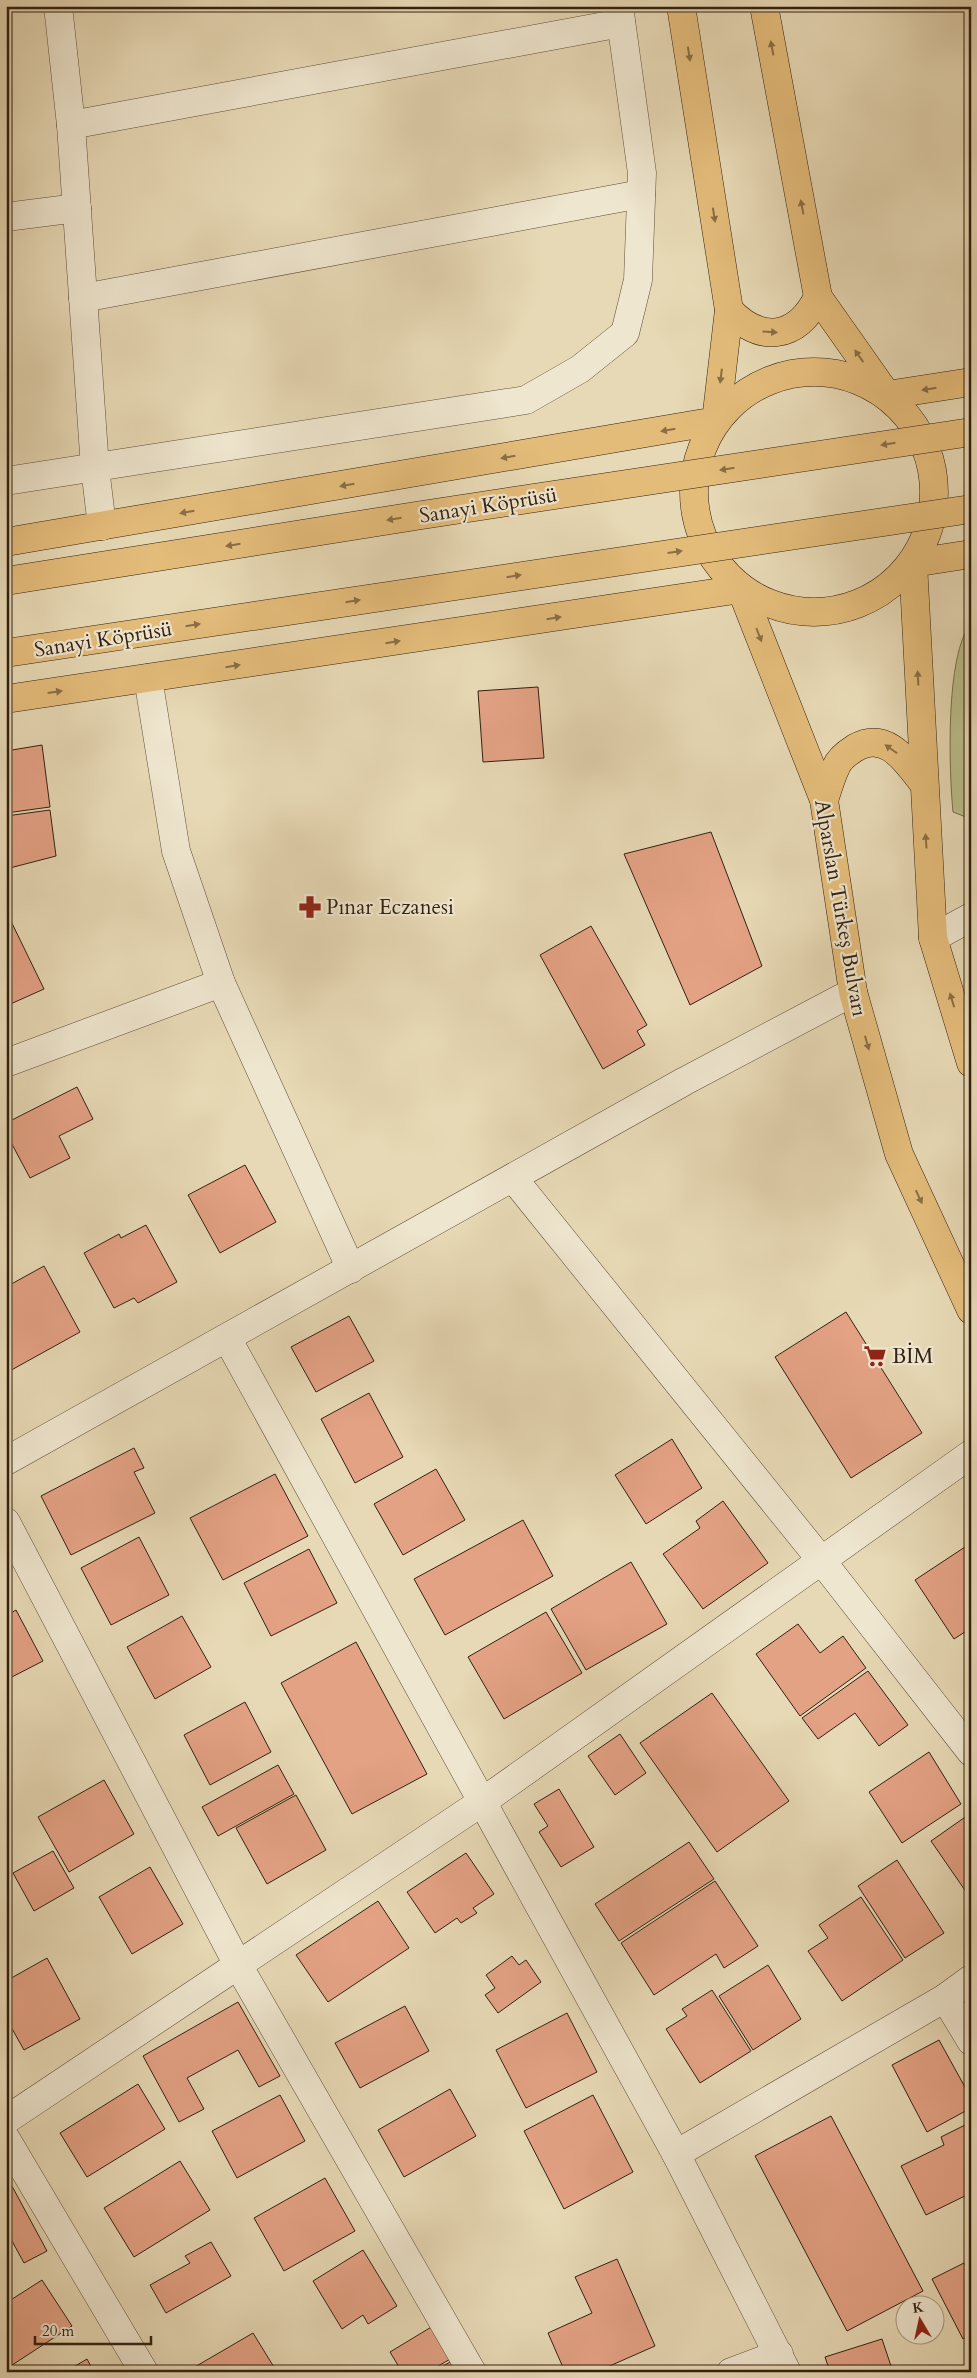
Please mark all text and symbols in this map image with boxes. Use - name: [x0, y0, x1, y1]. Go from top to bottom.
- one-way arrow: [768, 40, 776, 55]
- one-way arrow: [685, 47, 693, 63]
- one-way arrow: [797, 199, 805, 215]
- one-way arrow: [710, 207, 718, 223]
- one-way arrow: [762, 328, 778, 336]
- one-way arrow: [854, 349, 864, 362]
- one-way arrow: [717, 368, 725, 384]
- one-way arrow: [921, 385, 937, 393]
- one-way arrow: [659, 426, 675, 434]
- one-way arrow: [880, 441, 896, 449]
- one-way arrow: [499, 454, 515, 462]
- one-way arrow: [719, 465, 735, 473]
- street label: Sanayi Köprüsü: [417, 480, 559, 531]
- one-way arrow: [339, 481, 355, 489]
- one-way arrow: [179, 508, 195, 516]
- one-way arrow: [385, 516, 401, 524]
- one-way arrow: [225, 541, 241, 549]
- one-way arrow: [667, 548, 683, 556]
- one-way arrow: [506, 572, 522, 580]
- one-way arrow: [346, 596, 362, 604]
- one-way arrow: [546, 613, 562, 621]
- street label: Sanayi Köprüsü: [32, 614, 174, 665]
- one-way arrow: [185, 621, 201, 629]
- one-way arrow: [755, 628, 763, 643]
- one-way arrow: [386, 637, 402, 645]
- one-way arrow: [225, 661, 241, 669]
- one-way arrow: [914, 670, 922, 686]
- one-way arrow: [47, 687, 63, 695]
- one-way arrow: [884, 744, 898, 754]
- street label: Alparslan Türkeş Bulvarı: [807, 797, 874, 1019]
- one-way arrow: [922, 832, 930, 848]
- place label: Pınar Eczanesi: [326, 893, 454, 922]
- pharmacy icon: Pınar Eczanesi: [297, 894, 323, 920]
- one-way arrow: [947, 992, 955, 1007]
- one-way arrow: [864, 1036, 872, 1051]
- one-way arrow: [915, 1190, 923, 1204]
- place label: BİM: [892, 1342, 933, 1371]
- supermarket icon: BİM: [862, 1343, 888, 1369]
- north arrow: [894, 2296, 944, 2346]
- text: K: [911, 2297, 926, 2318]
- scale bar: [35, 2313, 151, 2345]
- text: 20 m: [42, 2321, 74, 2341]

